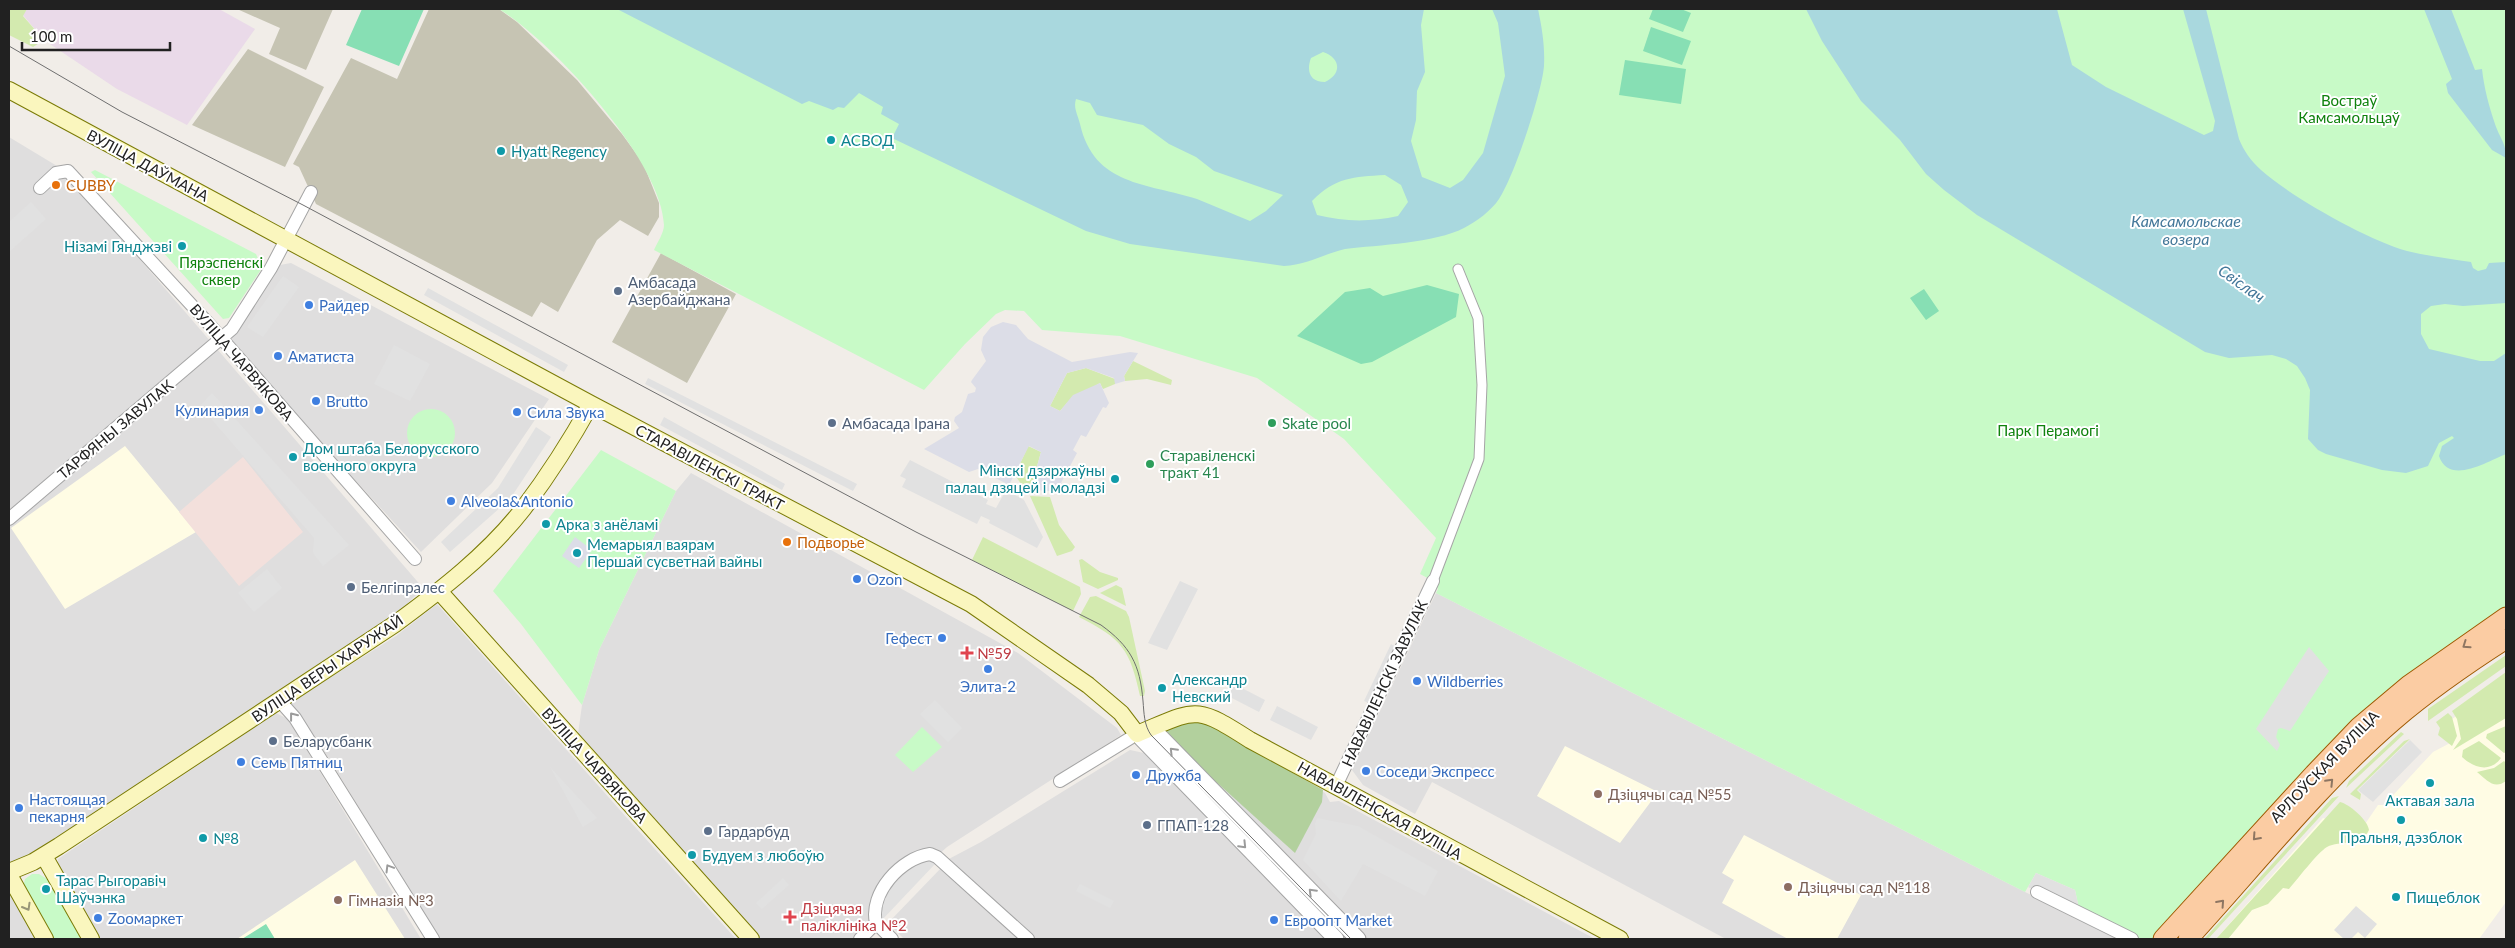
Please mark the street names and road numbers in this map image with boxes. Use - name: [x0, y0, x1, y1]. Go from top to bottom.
- street label: ВУЛІЦА ДАЎМАНА: [84, 125, 213, 205]
- street label: ВУЛІЦА ЧАРВЯКОВА: [186, 300, 298, 425]
- street label: ТАРФЯНЫ ЗАВУЛАК: [54, 376, 176, 482]
- street label: СТАРАВІЛЕНСКІ ТРАКТ: [633, 420, 787, 514]
- street label: НАВАВІЛЕНСКІ ЗАВУЛАК: [1337, 597, 1431, 769]
- street label: ВУЛІЦА ВЕРЫ ХАРУЖАЙ: [248, 611, 406, 725]
- street label: ВУЛІЦА ЧАРВЯКОВА: [539, 704, 652, 827]
- street label: АРЛОЎСКАЯ ВУЛІЦА: [2266, 706, 2383, 826]
- street label: НАВАВІЛЕНСКАЯ ВУЛІЦА: [1295, 757, 1466, 863]

